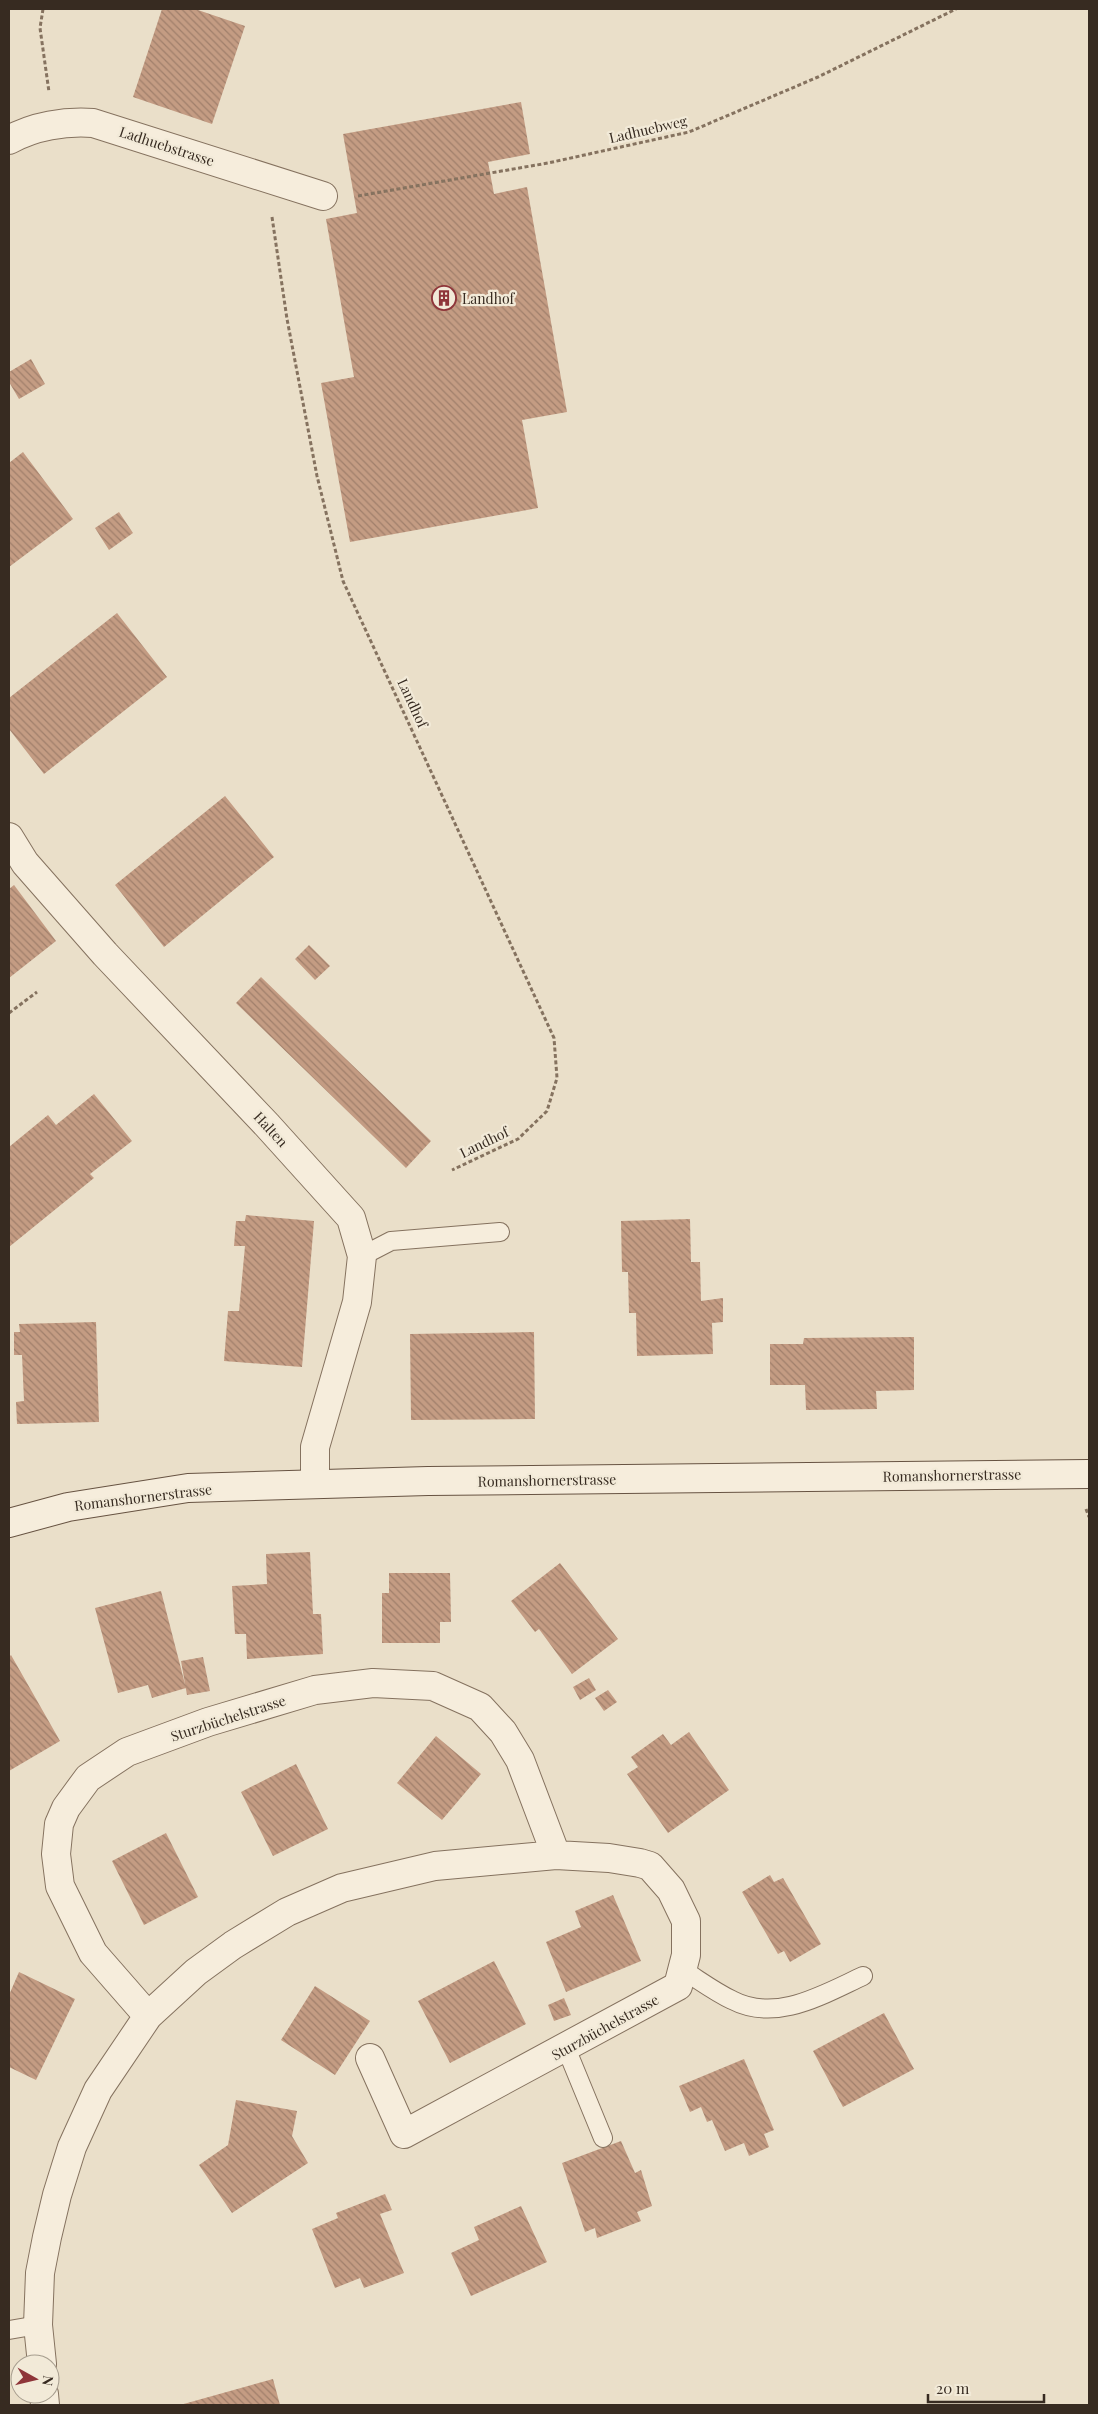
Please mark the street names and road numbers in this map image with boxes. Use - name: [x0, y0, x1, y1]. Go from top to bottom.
- street label: Ladhuebweg: [607, 111, 690, 147]
- street label: Ladhuebstrasse: [117, 122, 217, 170]
- street label: Landhof: [393, 675, 433, 732]
- street label: Halten: [250, 1107, 293, 1151]
- street label: Landhof: [456, 1121, 513, 1162]
- street label: Romanshornerstrasse: [883, 1464, 1021, 1486]
- street label: Romanshornerstrasse: [478, 1469, 616, 1491]
- street label: Romanshornerstrasse: [73, 1479, 213, 1515]
- street label: Sturzbüchelstrasse: [168, 1690, 288, 1746]
- street label: Sturzbüchelstrasse: [548, 1990, 662, 2064]

